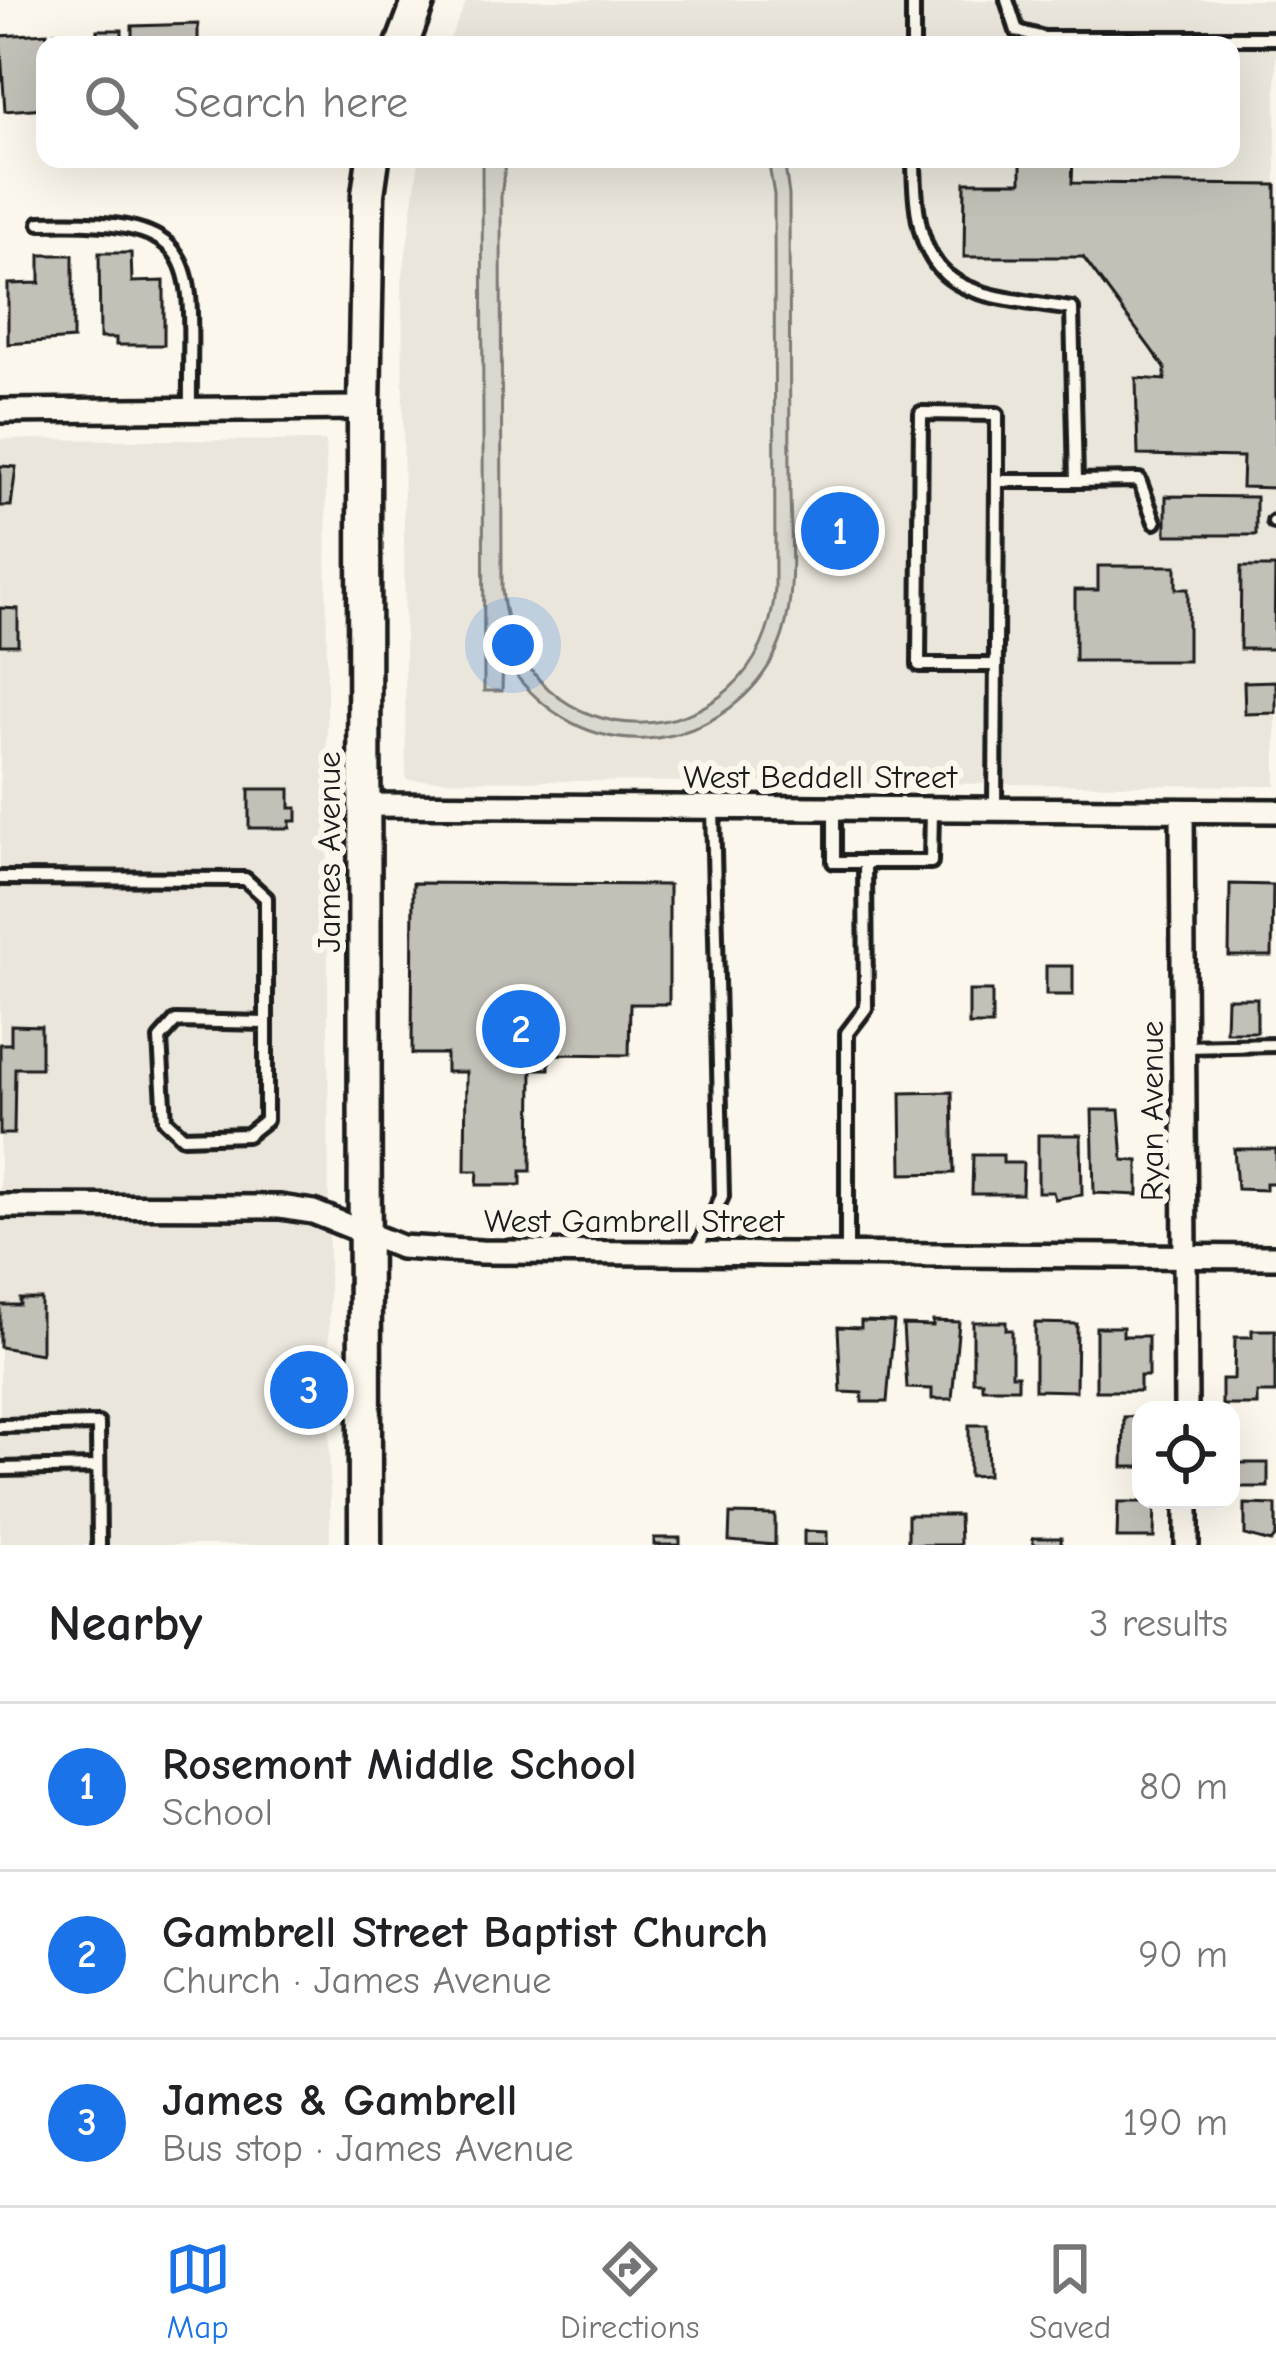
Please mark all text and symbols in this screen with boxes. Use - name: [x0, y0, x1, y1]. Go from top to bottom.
- search box: [36, 36, 1240, 168]
- icon: search: [78, 69, 144, 135]
- text: Search here: [174, 76, 408, 128]
- pin: 1: [801, 486, 879, 576]
- your location: [483, 615, 543, 675]
- street label: James Avenue: [310, 751, 348, 953]
- street label: West Beddell Street: [683, 758, 958, 796]
- pin: 2: [482, 984, 560, 1074]
- street label: Ryan Avenue: [1133, 1021, 1171, 1201]
- street label: West Gambrell Street: [484, 1202, 785, 1240]
- pin: 3: [270, 1345, 348, 1435]
- map controls: [1132, 1401, 1240, 1509]
- button: locate: [1132, 1401, 1240, 1509]
- text: Nearby: [48, 1594, 202, 1653]
- text: 3 results: [1089, 1601, 1228, 1646]
- text: Rosemont Middle School: [162, 1738, 637, 1790]
- text: 1: [79, 1764, 95, 1809]
- text: 80 m: [1139, 1764, 1228, 1809]
- text: School: [162, 1790, 273, 1835]
- text: Gambrell Street Baptist Church: [162, 1906, 768, 1958]
- text: 2: [77, 1932, 97, 1977]
- text: 90 m: [1138, 1932, 1228, 1977]
- text: Church · James Avenue: [162, 1958, 551, 2003]
- text: James & Gambrell: [162, 2074, 517, 2126]
- text: 3: [77, 2100, 97, 2145]
- text: 190 m: [1123, 2100, 1228, 2145]
- text: Bus stop · James Avenue: [162, 2126, 574, 2171]
- tab: Map: [165, 2236, 231, 2346]
- tab: Directions: [560, 2236, 700, 2346]
- tab: Saved: [1029, 2236, 1111, 2346]

